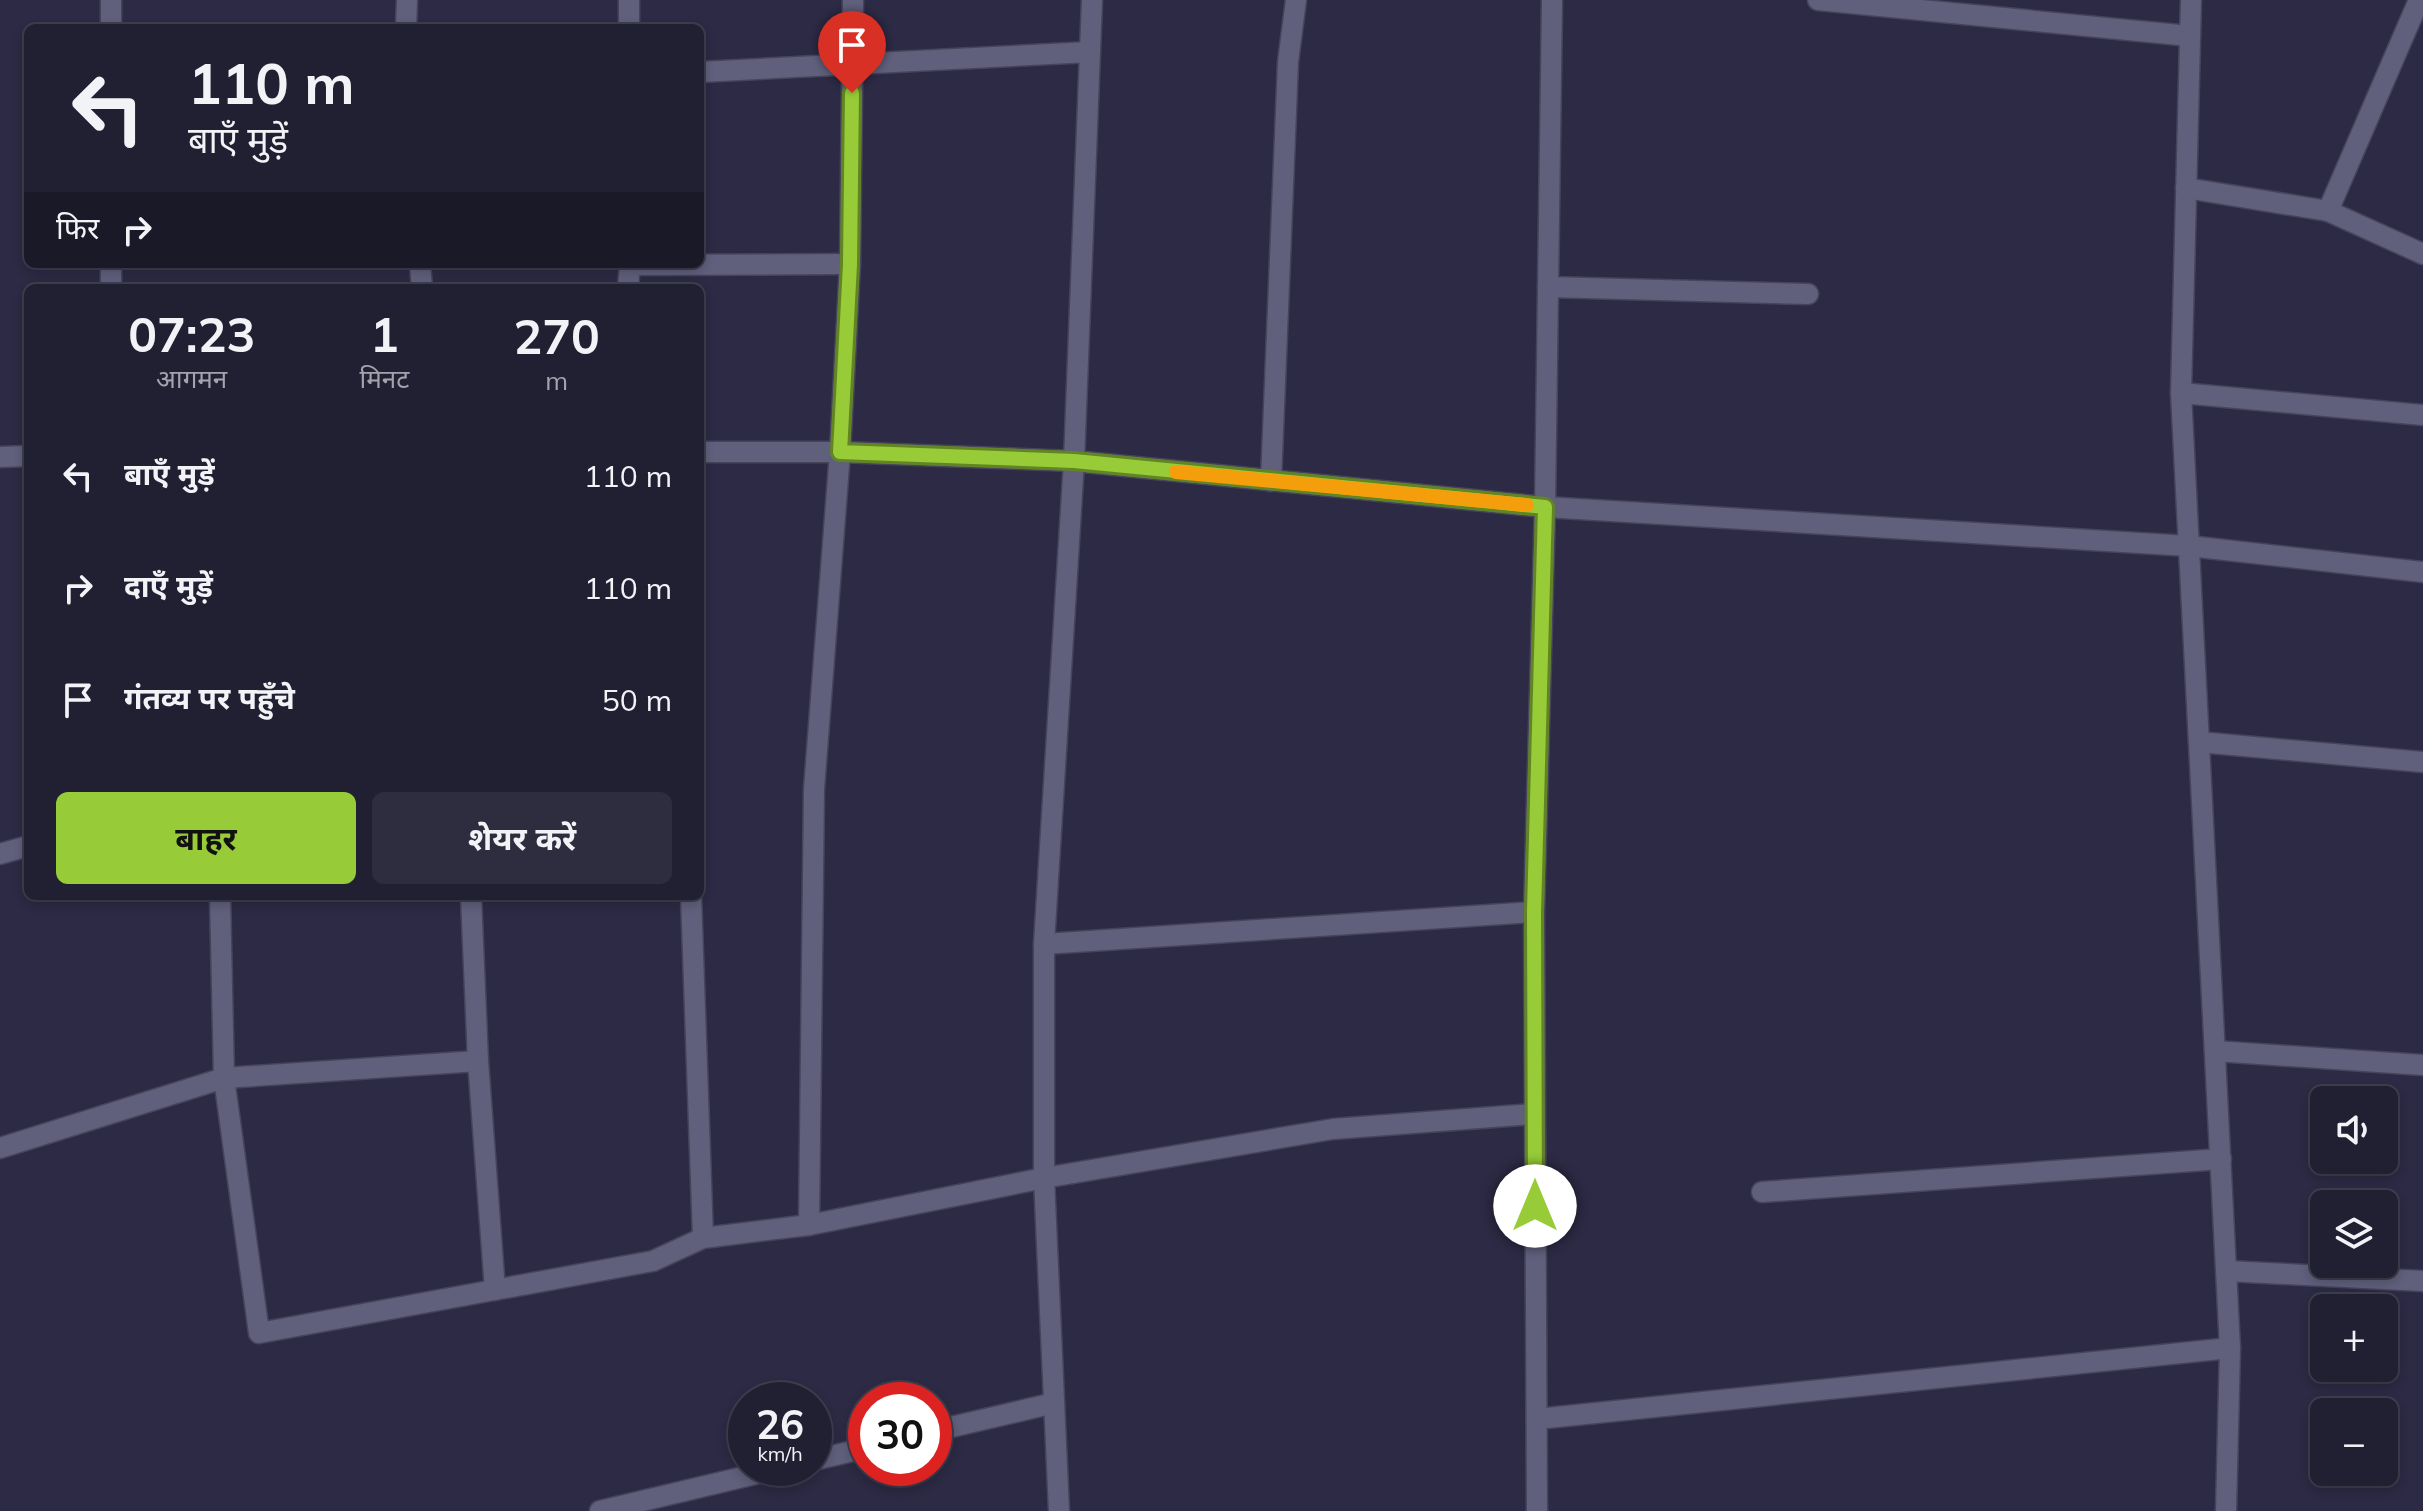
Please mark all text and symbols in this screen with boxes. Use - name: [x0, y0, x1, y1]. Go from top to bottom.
- pin: [818, 11, 886, 93]
- icon: arrive: [830, 23, 874, 67]
- text: 110 m: [188, 48, 355, 118]
- icon: left: [56, 56, 160, 160]
- text: बाएँ मुड़ें: [188, 117, 288, 162]
- icon: right: [115, 208, 159, 252]
- text: फिर: [56, 209, 99, 247]
- text: 07:23: [128, 304, 255, 364]
- text: 1: [370, 304, 399, 364]
- text: 270: [513, 306, 600, 366]
- text: आगमन: [156, 362, 227, 395]
- text: मिनट: [359, 362, 409, 395]
- text: m: [545, 364, 568, 397]
- icon: left: [56, 454, 100, 498]
- text: बाएँ मुड़ें: [124, 455, 214, 493]
- text: 110 m: [584, 457, 672, 495]
- icon: right: [56, 566, 100, 610]
- text: दाएँ मुड़ें: [124, 567, 213, 605]
- text: 110 m: [584, 569, 672, 607]
- icon: arrive: [56, 678, 100, 722]
- text: गंतव्य पर पहुँचे: [124, 679, 295, 717]
- text: 50 m: [602, 681, 672, 719]
- button: बाहर: [56, 792, 356, 884]
- button: शेयर करें: [372, 792, 672, 884]
- map controls: [2310, 1086, 2398, 1486]
- button: sound: [2310, 1086, 2398, 1174]
- position arrow: [1493, 1164, 1577, 1248]
- button: layers: [2310, 1190, 2398, 1278]
- button: +: [2310, 1294, 2398, 1382]
- speed limit sign: 30: [848, 1382, 952, 1486]
- button: −: [2310, 1398, 2398, 1486]
- text: 26: [756, 1399, 804, 1449]
- text: km/h: [757, 1441, 803, 1466]

